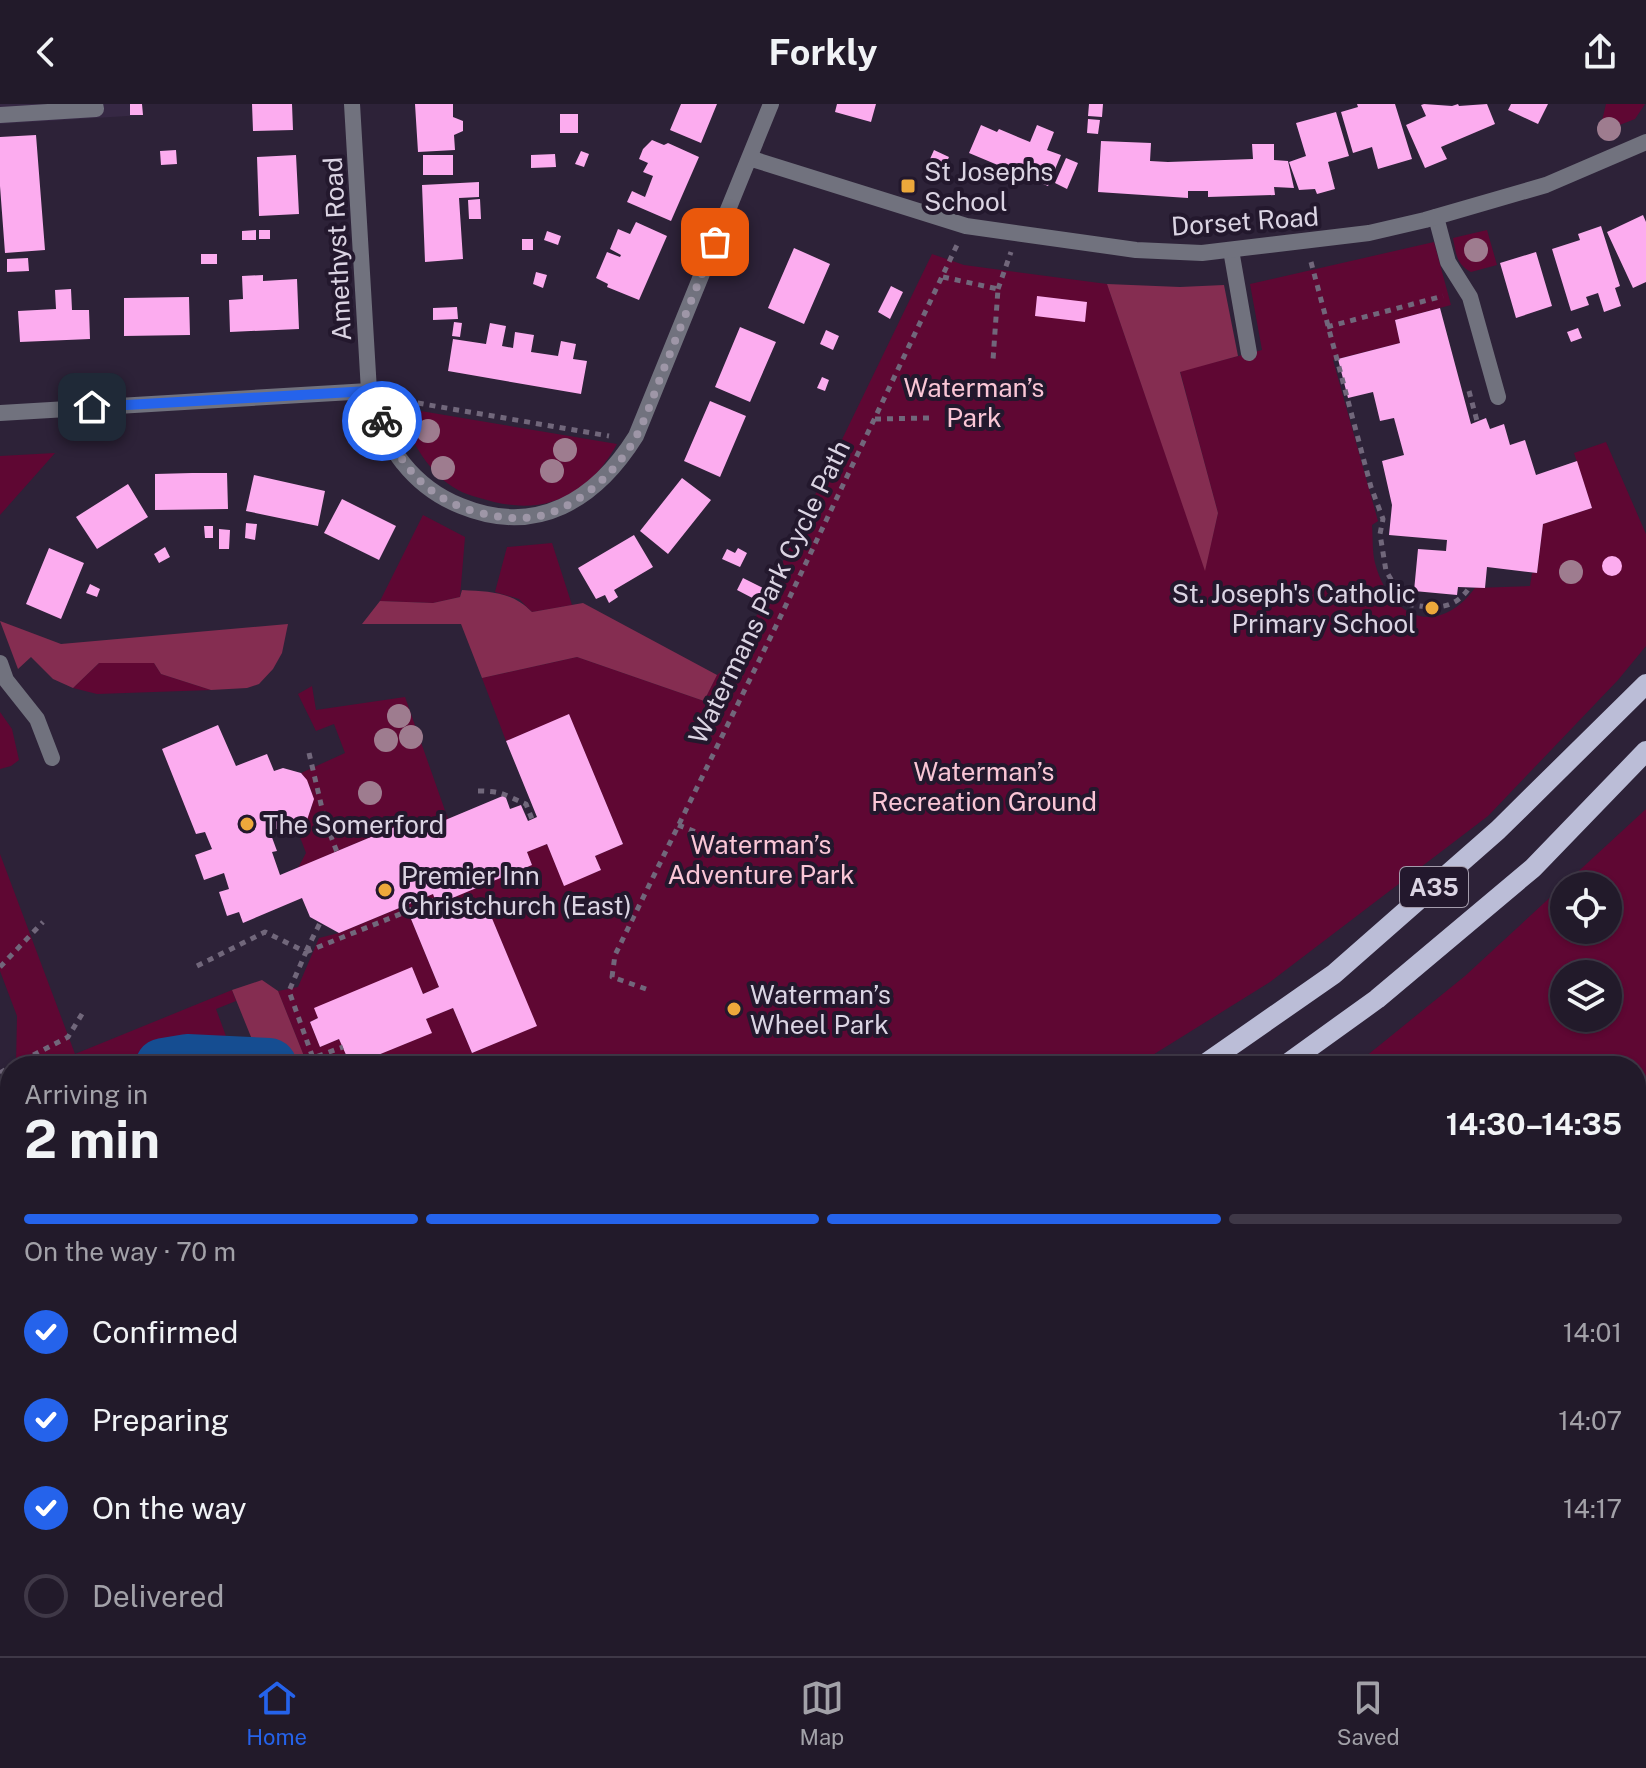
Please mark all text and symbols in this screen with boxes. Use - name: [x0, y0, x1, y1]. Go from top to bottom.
- icon: back: [24, 30, 68, 74]
- icon: share: [1578, 30, 1622, 74]
- text: Forkly: [769, 31, 877, 73]
- street label: Amethyst Road: [317, 156, 357, 342]
- place label: St Josephs School: [924, 156, 1053, 217]
- marker: St Josephs School: [899, 177, 917, 195]
- street label: Dorset Road: [1170, 200, 1320, 242]
- pin: [681, 208, 749, 276]
- icon: bag: [693, 220, 737, 264]
- park label: Waterman’s Park: [904, 372, 1044, 433]
- pin: [58, 373, 126, 441]
- courier: [342, 381, 422, 461]
- icon: home: [70, 385, 114, 429]
- icon: bike: [360, 399, 404, 443]
- street label: Watermans Park Cycle Path: [682, 435, 856, 749]
- place label: St. Joseph's Catholic Primary School: [1172, 578, 1416, 639]
- marker: St. Joseph's Catholic Primary School: [1423, 599, 1441, 617]
- park label: Waterman’s Recreation Ground: [871, 756, 1097, 817]
- place label: The Somerford: [263, 809, 444, 840]
- marker: The Somerford: [238, 815, 256, 833]
- park label: Waterman’s Adventure Park: [667, 829, 855, 890]
- place label: Premier Inn Christchurch (East): [401, 860, 632, 921]
- road number: A35: [1400, 867, 1468, 907]
- map controls: [1550, 872, 1622, 1032]
- button: locate: [1550, 872, 1622, 944]
- marker: Premier Inn Christchurch (East): [376, 881, 394, 899]
- button: layers: [1550, 960, 1622, 1032]
- place label: Waterman’s Wheel Park: [750, 979, 891, 1040]
- marker: Waterman’s Wheel Park: [725, 1000, 743, 1018]
- text: Arriving in: [24, 1079, 148, 1110]
- text: 14:30–14:35: [1446, 1106, 1622, 1142]
- text: 2 min: [24, 1109, 160, 1170]
- text: On the way · 70 m: [24, 1236, 236, 1267]
- icon: check: [24, 1310, 68, 1354]
- text: Confirmed: [92, 1314, 238, 1350]
- text: 14:01: [1563, 1317, 1622, 1348]
- icon: check: [24, 1398, 68, 1442]
- text: Preparing: [92, 1402, 229, 1438]
- text: 14:07: [1558, 1405, 1622, 1436]
- icon: check: [24, 1486, 68, 1530]
- text: On the way: [92, 1490, 246, 1526]
- text: 14:17: [1563, 1493, 1622, 1524]
- text: Delivered: [92, 1578, 224, 1614]
- tab: Home: [246, 1676, 307, 1750]
- tab: Map: [800, 1676, 844, 1750]
- tab: Saved: [1337, 1676, 1400, 1750]

